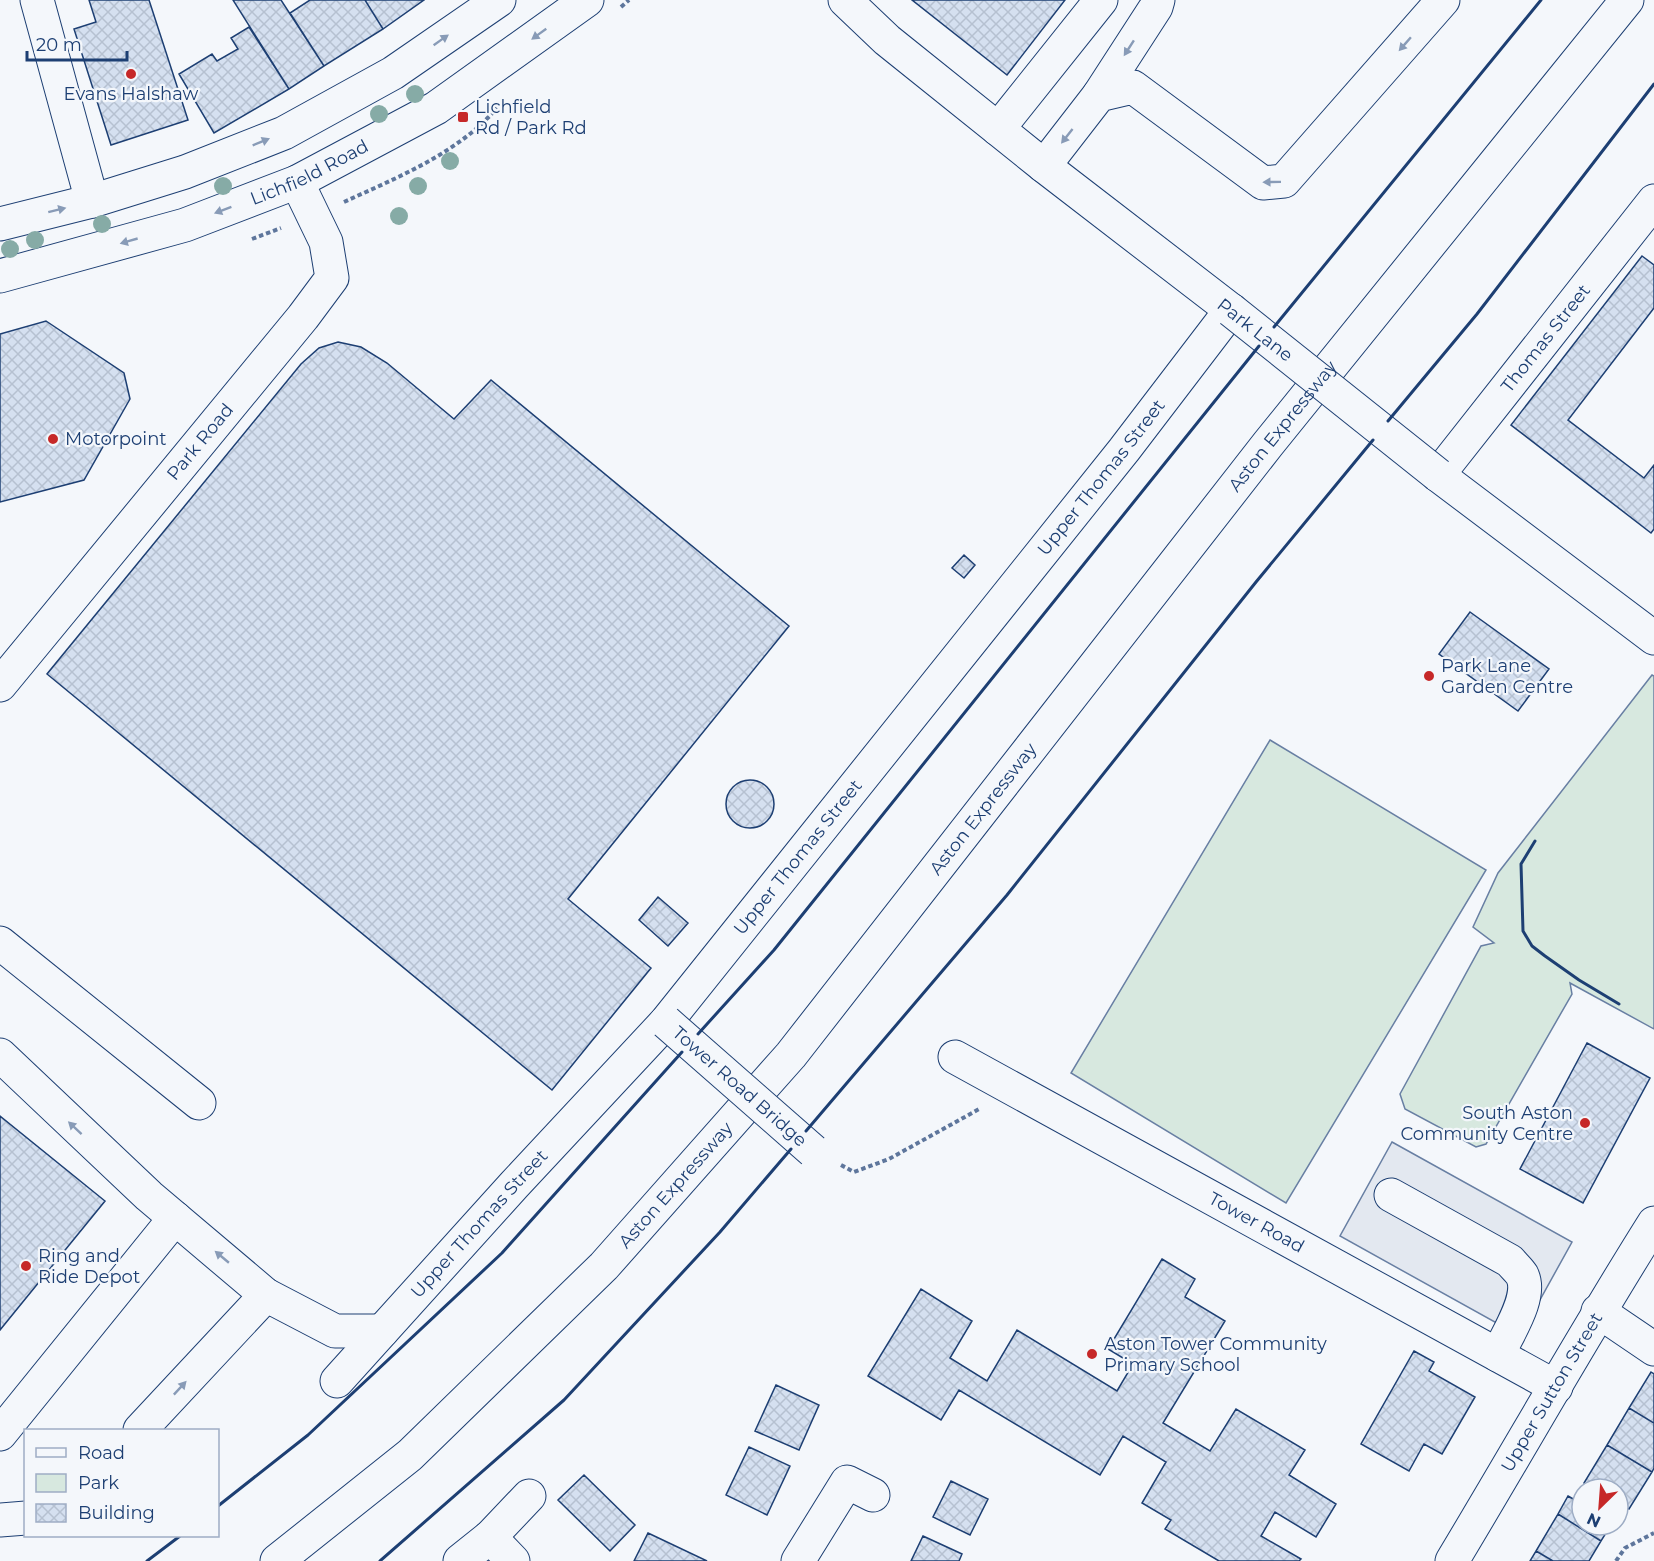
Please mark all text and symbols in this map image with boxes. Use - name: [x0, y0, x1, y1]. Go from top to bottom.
- scale bar: [27, 24, 128, 62]
- one-way arrow: [532, 28, 548, 40]
- text: 20 m: [36, 34, 82, 56]
- one-way arrow: [433, 34, 449, 46]
- one-way arrow: [1399, 36, 1412, 51]
- one-way arrow: [1124, 40, 1135, 56]
- marker: Evans Halshaw: [124, 67, 138, 81]
- place label: Evans Halshaw: [64, 83, 199, 105]
- place label: Lichfield Rd / Park Rd: [475, 96, 587, 139]
- marker: Lichfield Rd / Park Rd: [456, 110, 470, 124]
- one-way arrow: [1060, 128, 1073, 144]
- street label: Lichfield Road: [247, 135, 372, 210]
- one-way arrow: [253, 137, 271, 147]
- one-way arrow: [1262, 177, 1281, 187]
- one-way arrow: [48, 204, 66, 214]
- one-way arrow: [214, 205, 232, 215]
- one-way arrow: [120, 237, 138, 247]
- street label: Thomas Street: [1496, 280, 1595, 397]
- street label: Park Lane: [1213, 294, 1297, 366]
- street label: Aston Expressway: [1224, 356, 1342, 496]
- street label: Upper Thomas Street: [1033, 395, 1170, 560]
- street label: Park Road: [162, 399, 238, 485]
- place label: Motorpoint: [65, 428, 167, 450]
- marker: Motorpoint: [46, 432, 60, 446]
- place label: Park Lane Garden Centre: [1441, 655, 1573, 698]
- marker: Park Lane Garden Centre: [1422, 669, 1436, 683]
- street label: Aston Expressway: [925, 738, 1042, 879]
- street label: Upper Thomas Street: [729, 775, 867, 939]
- street label: Tower Road Bridge: [668, 1022, 811, 1152]
- place label: South Aston Community Centre: [1401, 1102, 1573, 1145]
- marker: South Aston Community Centre: [1578, 1116, 1592, 1130]
- street label: Aston Expressway: [614, 1117, 738, 1253]
- one-way arrow: [68, 1121, 83, 1135]
- street label: Upper Thomas Street: [406, 1145, 552, 1303]
- street label: Tower Road: [1205, 1187, 1308, 1258]
- place label: Ring and Ride Depot: [38, 1245, 140, 1288]
- one-way arrow: [214, 1251, 229, 1264]
- marker: Ring and Ride Depot: [19, 1259, 33, 1273]
- street label: Upper Sutton Street: [1496, 1309, 1607, 1476]
- place label: Aston Tower Community Primary School: [1104, 1333, 1327, 1376]
- marker: Aston Tower Community Primary School: [1085, 1347, 1099, 1361]
- one-way arrow: [173, 1380, 187, 1395]
- legend: [24, 1429, 219, 1537]
- text: Road: [78, 1442, 125, 1464]
- text: Park: [78, 1472, 119, 1494]
- north arrow: [1570, 1477, 1630, 1537]
- text: Building: [78, 1502, 155, 1524]
- text: N: [1584, 1509, 1604, 1531]

